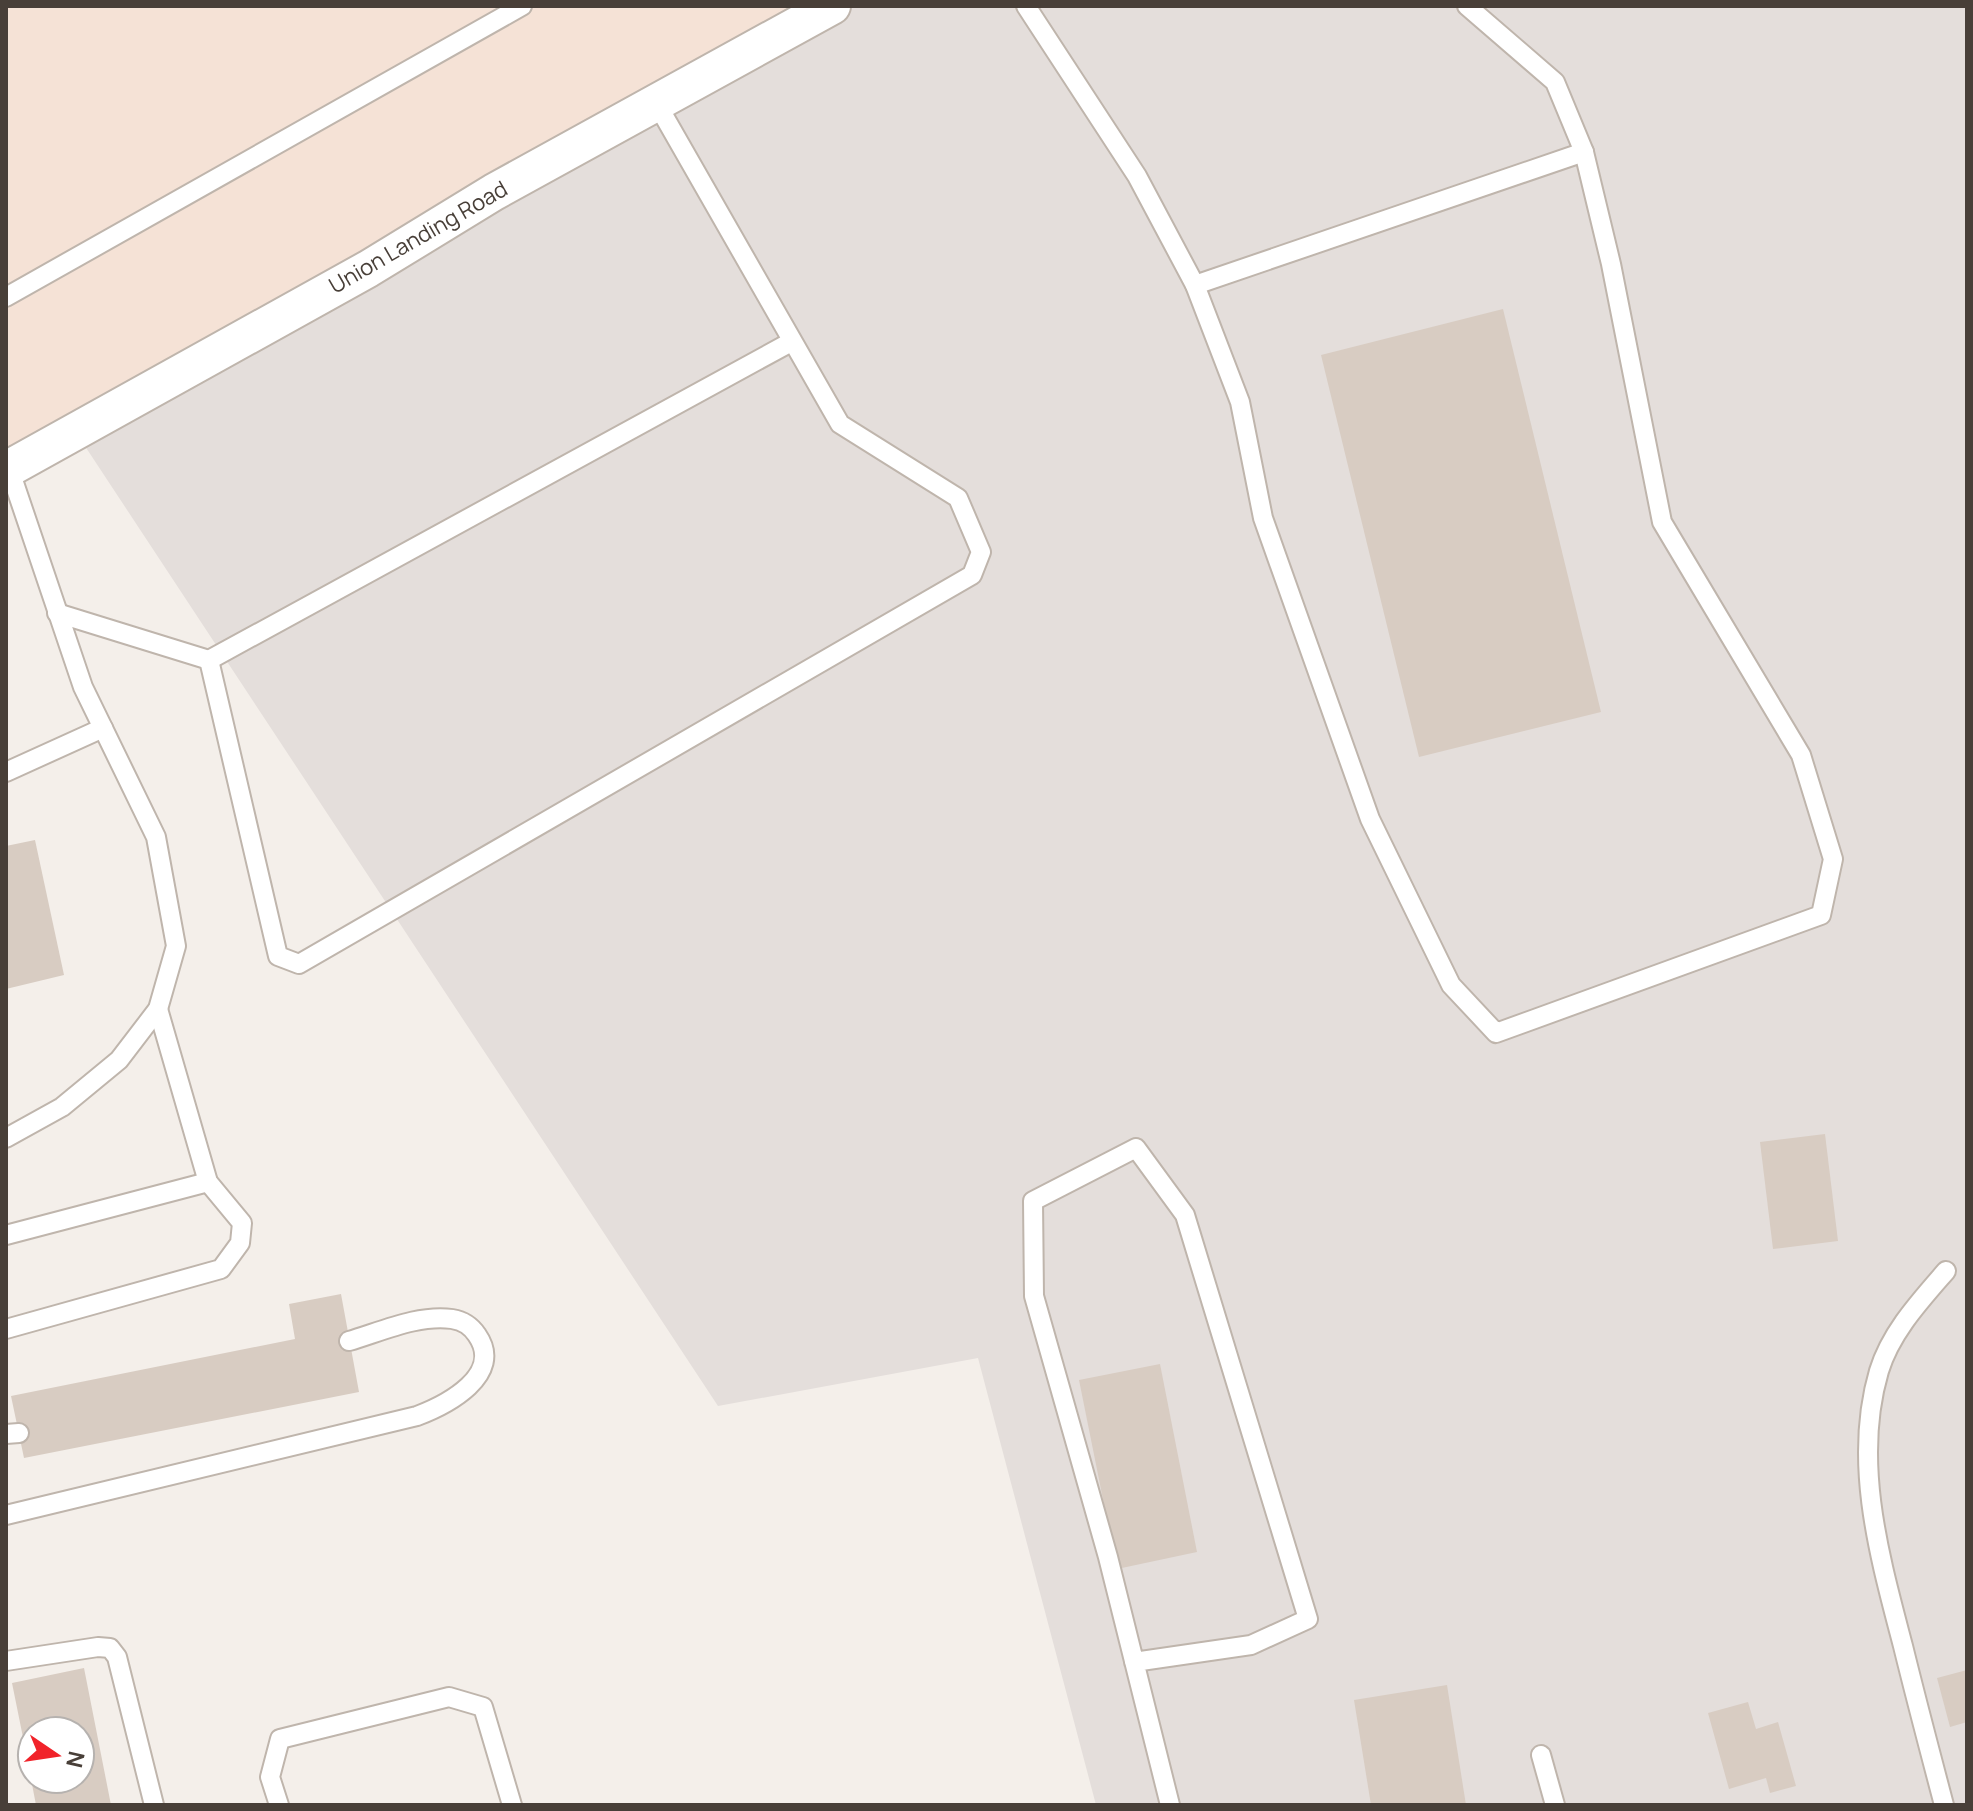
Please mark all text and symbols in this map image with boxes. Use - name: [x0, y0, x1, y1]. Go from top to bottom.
- street label: Union Landing Road: [323, 174, 513, 300]
- north arrow: [16, 1715, 96, 1795]
- text: N: [59, 1748, 92, 1771]

